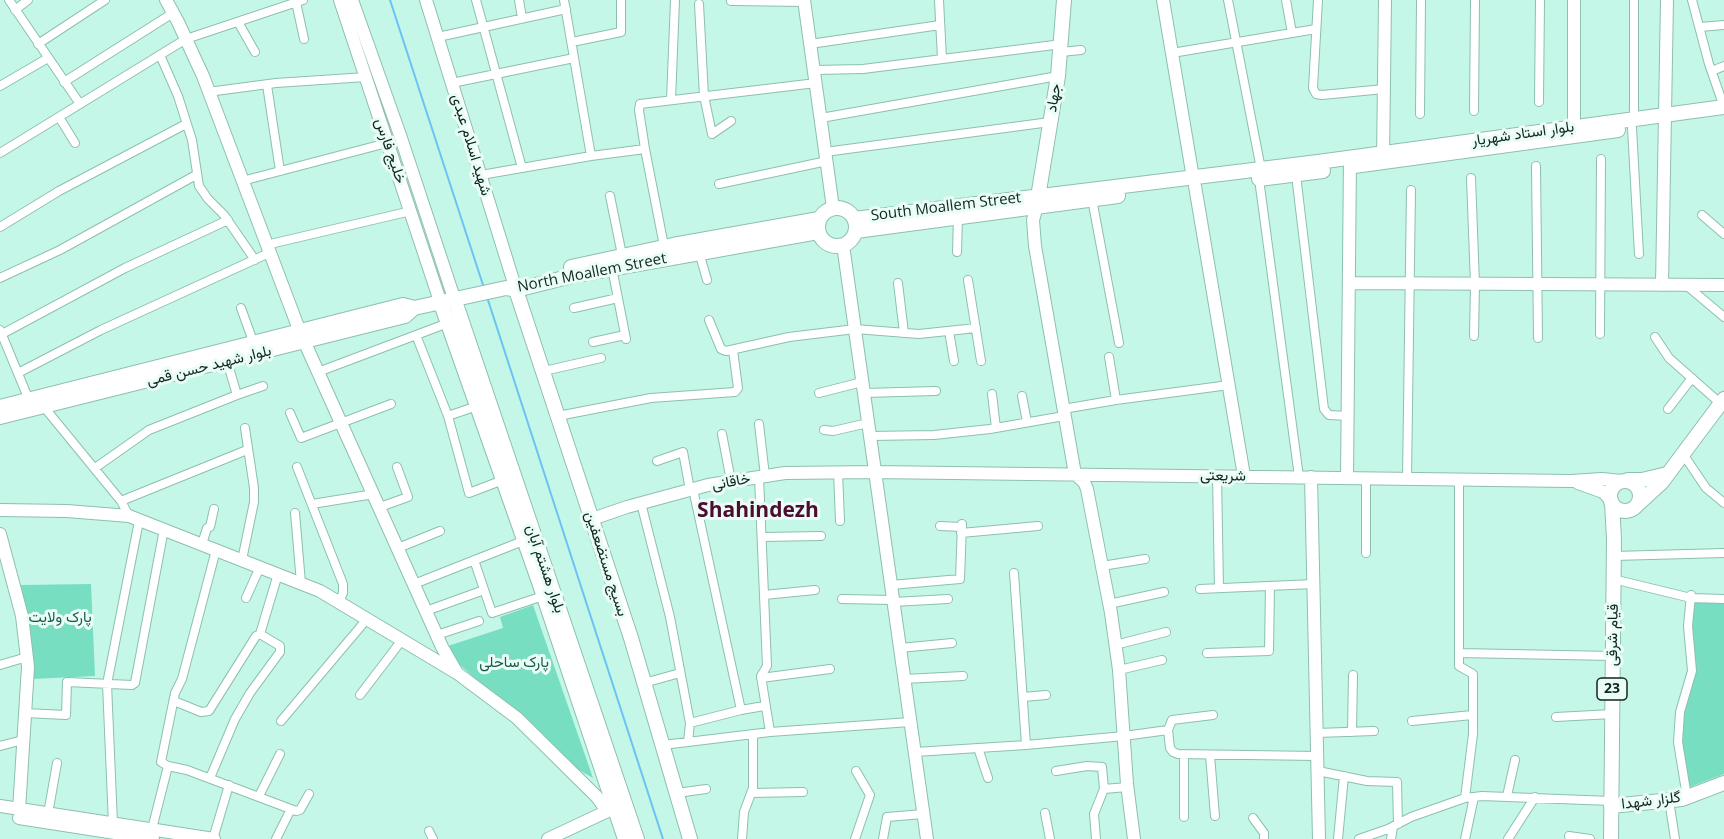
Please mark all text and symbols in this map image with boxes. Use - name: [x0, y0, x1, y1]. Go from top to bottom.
- street label: جهاد: [1043, 82, 1065, 114]
- street label: شهید اسلام عبدی: [447, 92, 495, 198]
- street label: خلیج فارس: [370, 116, 410, 186]
- street label: بلوار استاد شهریار: [1471, 118, 1575, 150]
- street label: South Moallem Street: [870, 189, 1022, 225]
- street label: North Moallem Street: [516, 250, 668, 296]
- street label: بلوار شهید حسن قمی: [145, 342, 273, 390]
- street label: شریعتی: [1200, 467, 1246, 485]
- street label: خاقانی: [710, 470, 752, 494]
- district label: Shahindezh: [697, 498, 819, 524]
- street label: بسیج مستضعفین: [581, 509, 631, 619]
- street label: بلوار هشتم آبان: [521, 522, 569, 616]
- street label: قیام شرقی: [1603, 604, 1623, 666]
- park label: پارک ولایت: [28, 609, 92, 627]
- park label: پارک ساحلی: [479, 654, 549, 672]
- road number: 23: [1597, 678, 1627, 700]
- street label: گلزار شهدا: [1620, 788, 1682, 814]

